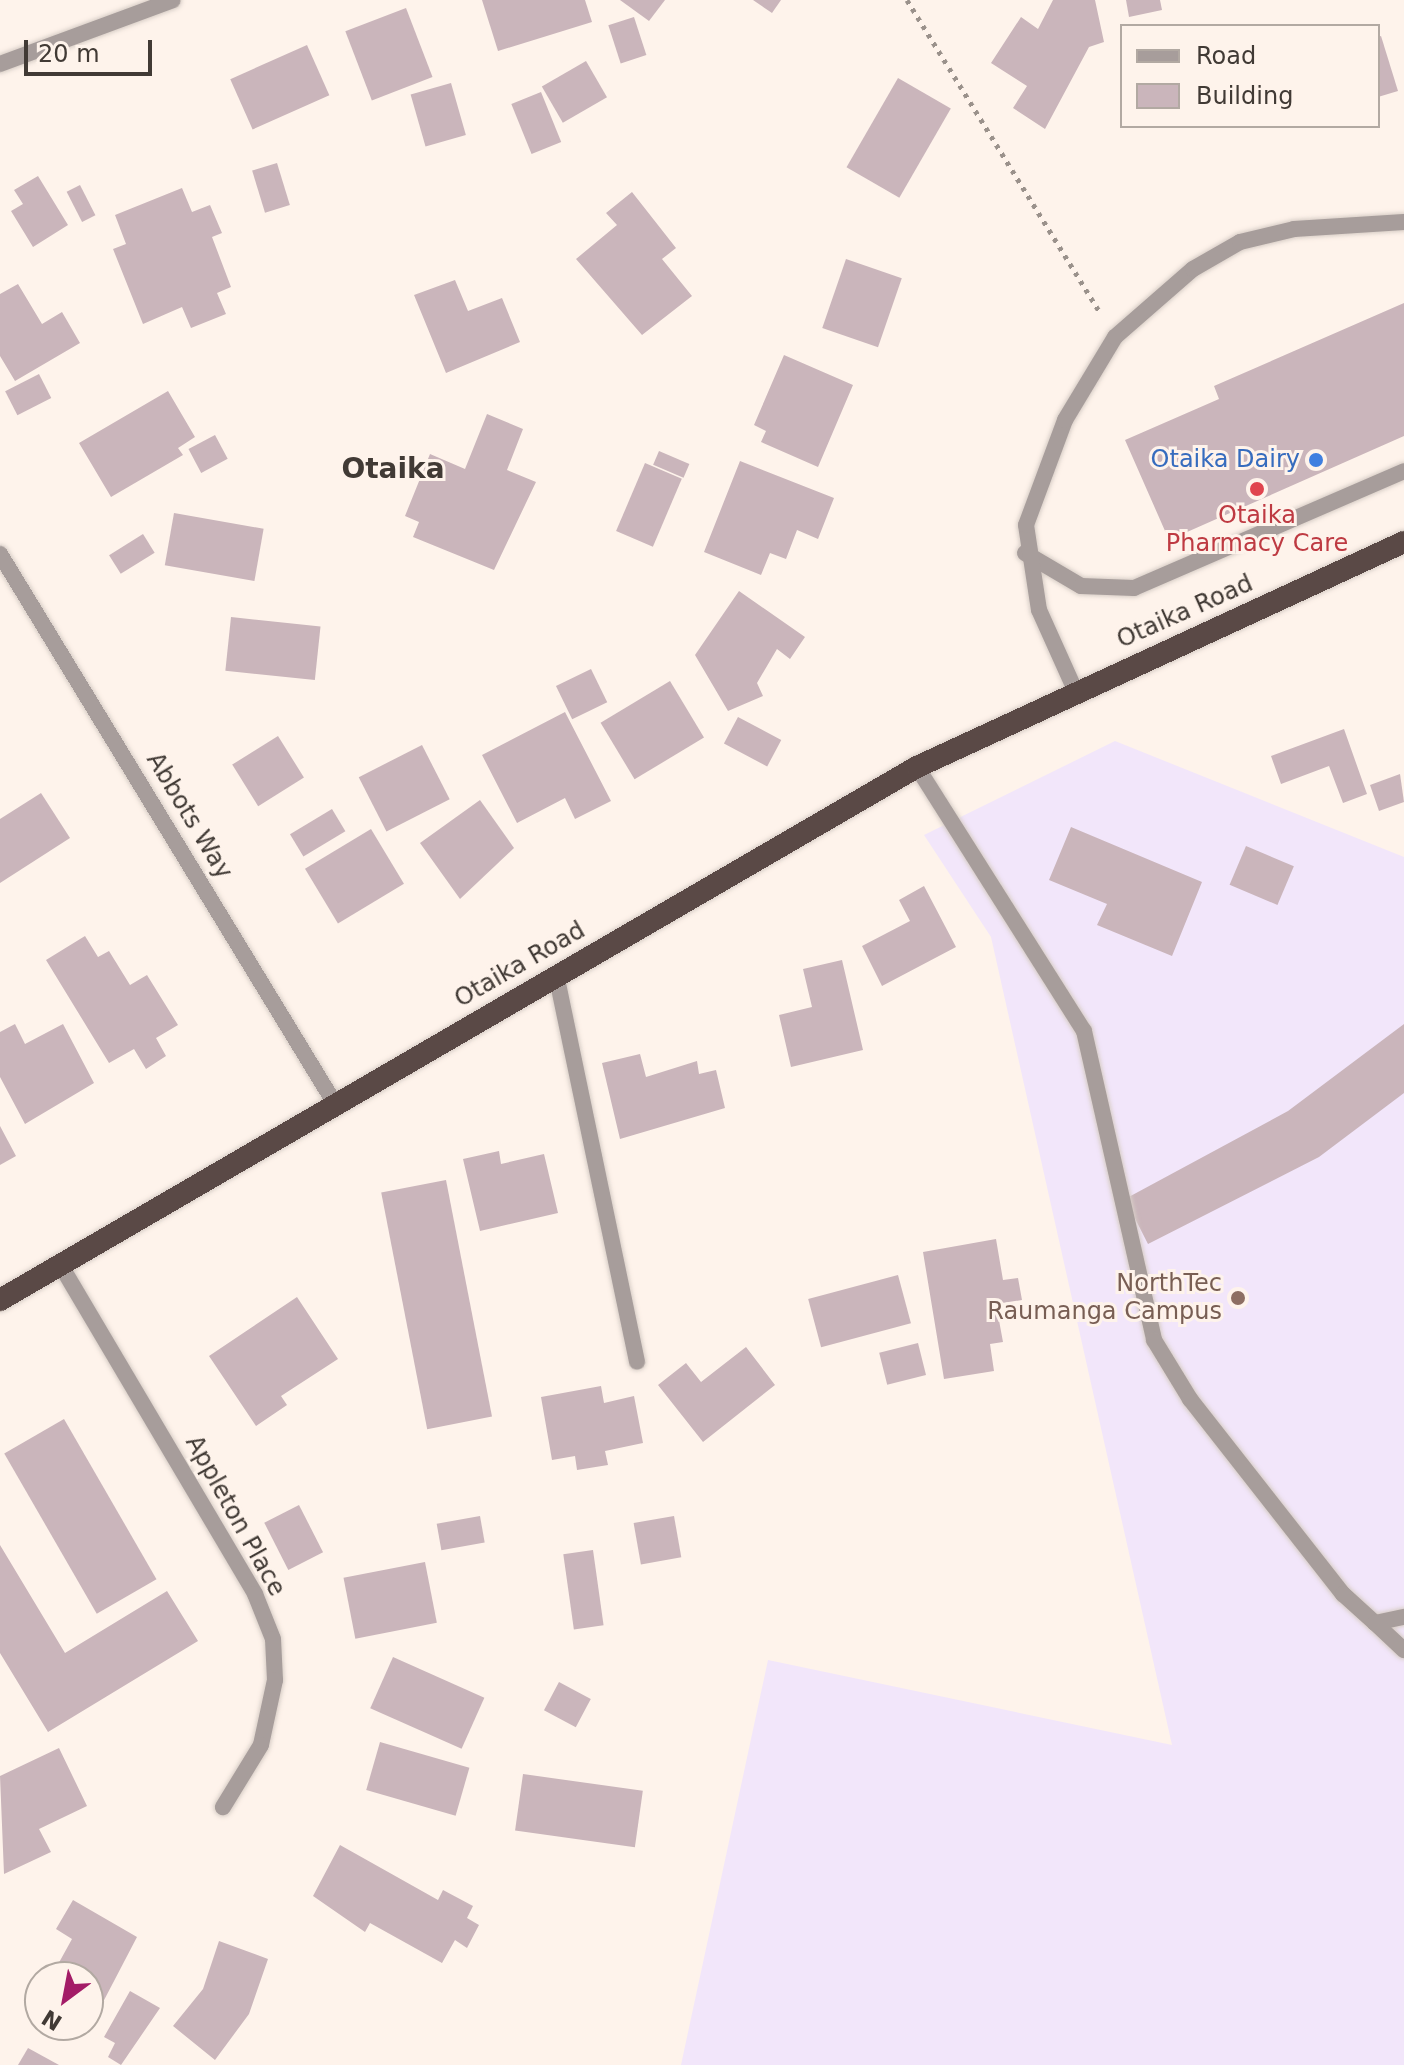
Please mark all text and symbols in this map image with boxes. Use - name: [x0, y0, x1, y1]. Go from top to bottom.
- scale bar: [28, 24, 156, 74]
- legend: [1120, 24, 1380, 128]
- text: 20 m: [38, 40, 100, 68]
- text: Road: [1196, 42, 1256, 70]
- text: Building: [1196, 82, 1293, 110]
- place label: Otaika Dairy: [1151, 446, 1300, 474]
- marker: Otaika Dairy: [1307, 451, 1325, 469]
- district label: Otaika: [341, 452, 445, 486]
- marker: Otaika Pharmacy Care: [1248, 480, 1266, 498]
- place label: Otaika Pharmacy Care: [1166, 502, 1348, 558]
- street label: Otaika Road: [1113, 569, 1257, 655]
- street label: Abbots Way: [140, 748, 238, 884]
- street label: Otaika Road: [450, 916, 590, 1014]
- place label: NorthTec Raumanga Campus: [987, 1270, 1222, 1326]
- marker: NorthTec Raumanga Campus: [1229, 1289, 1247, 1307]
- street label: Appleton Place: [179, 1431, 291, 1601]
- north arrow: [24, 1961, 104, 2041]
- text: N: [38, 2005, 67, 2036]

